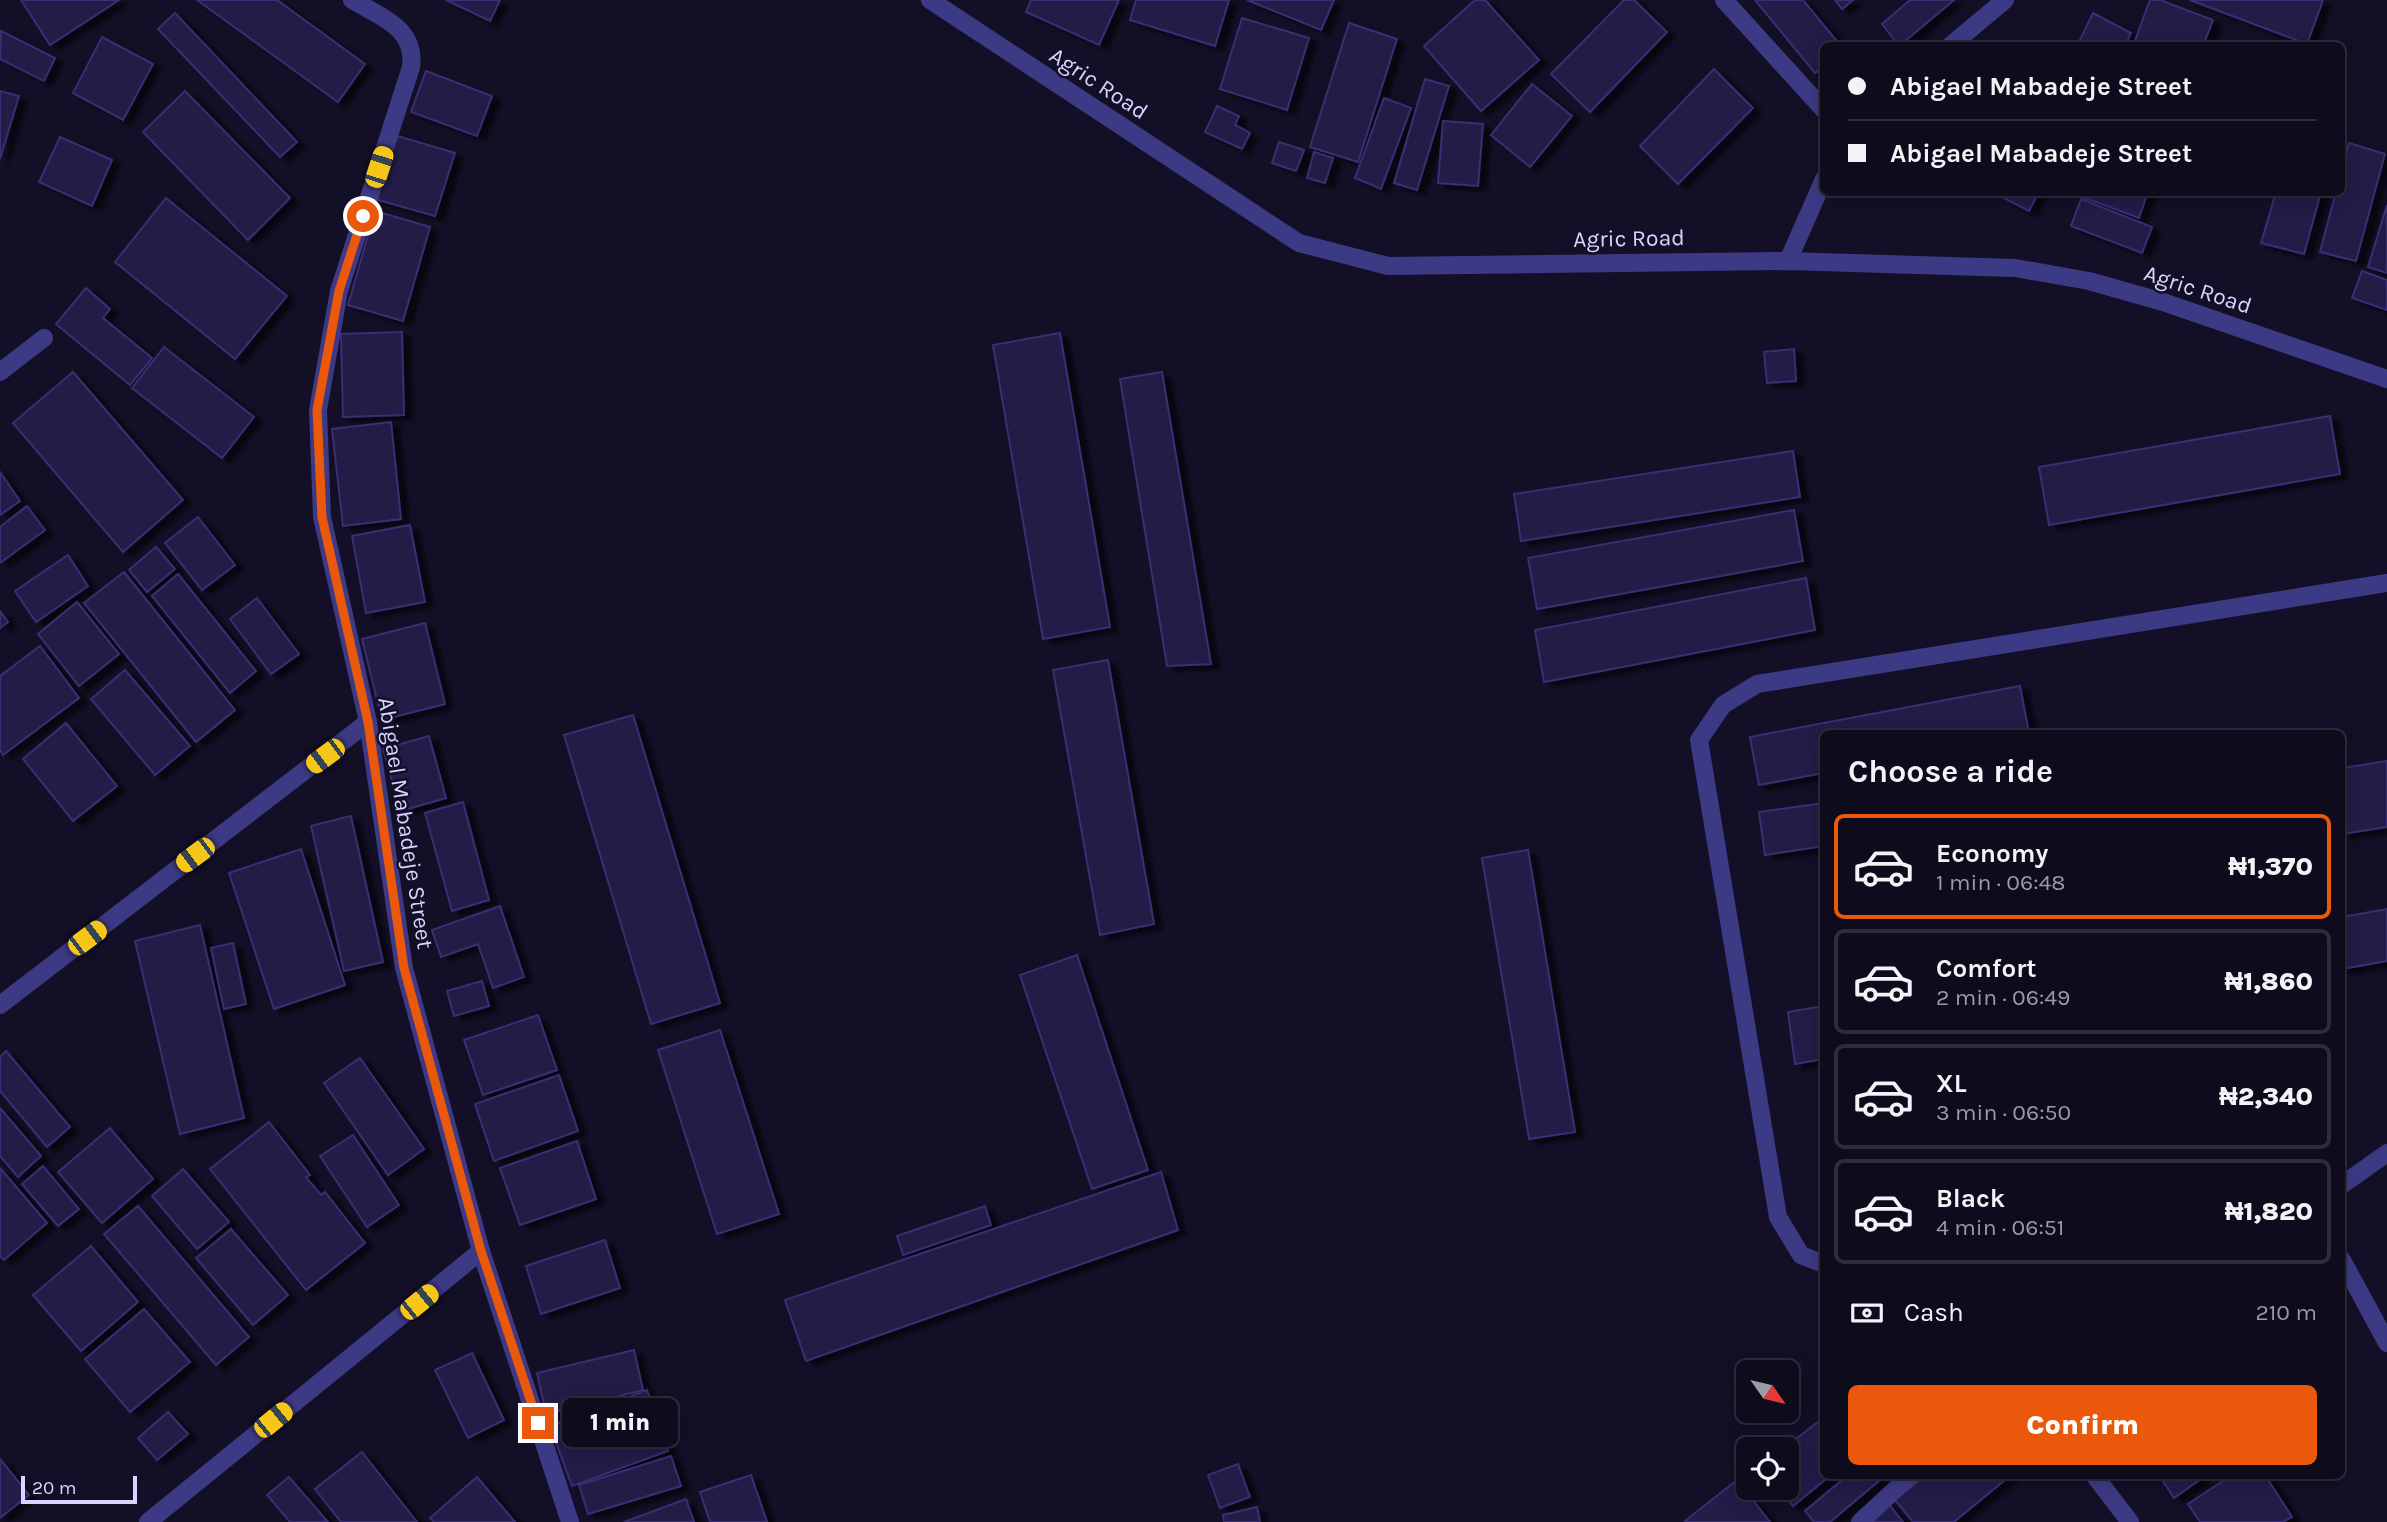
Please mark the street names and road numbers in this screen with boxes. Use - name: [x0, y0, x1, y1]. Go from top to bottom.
- street label: Agric Road: [1045, 42, 1153, 125]
- street label: Agric Road: [1573, 224, 1685, 253]
- street label: Agric Road: [2141, 259, 2255, 320]
- street label: Abigael Mabadeje Street: [372, 695, 439, 951]

